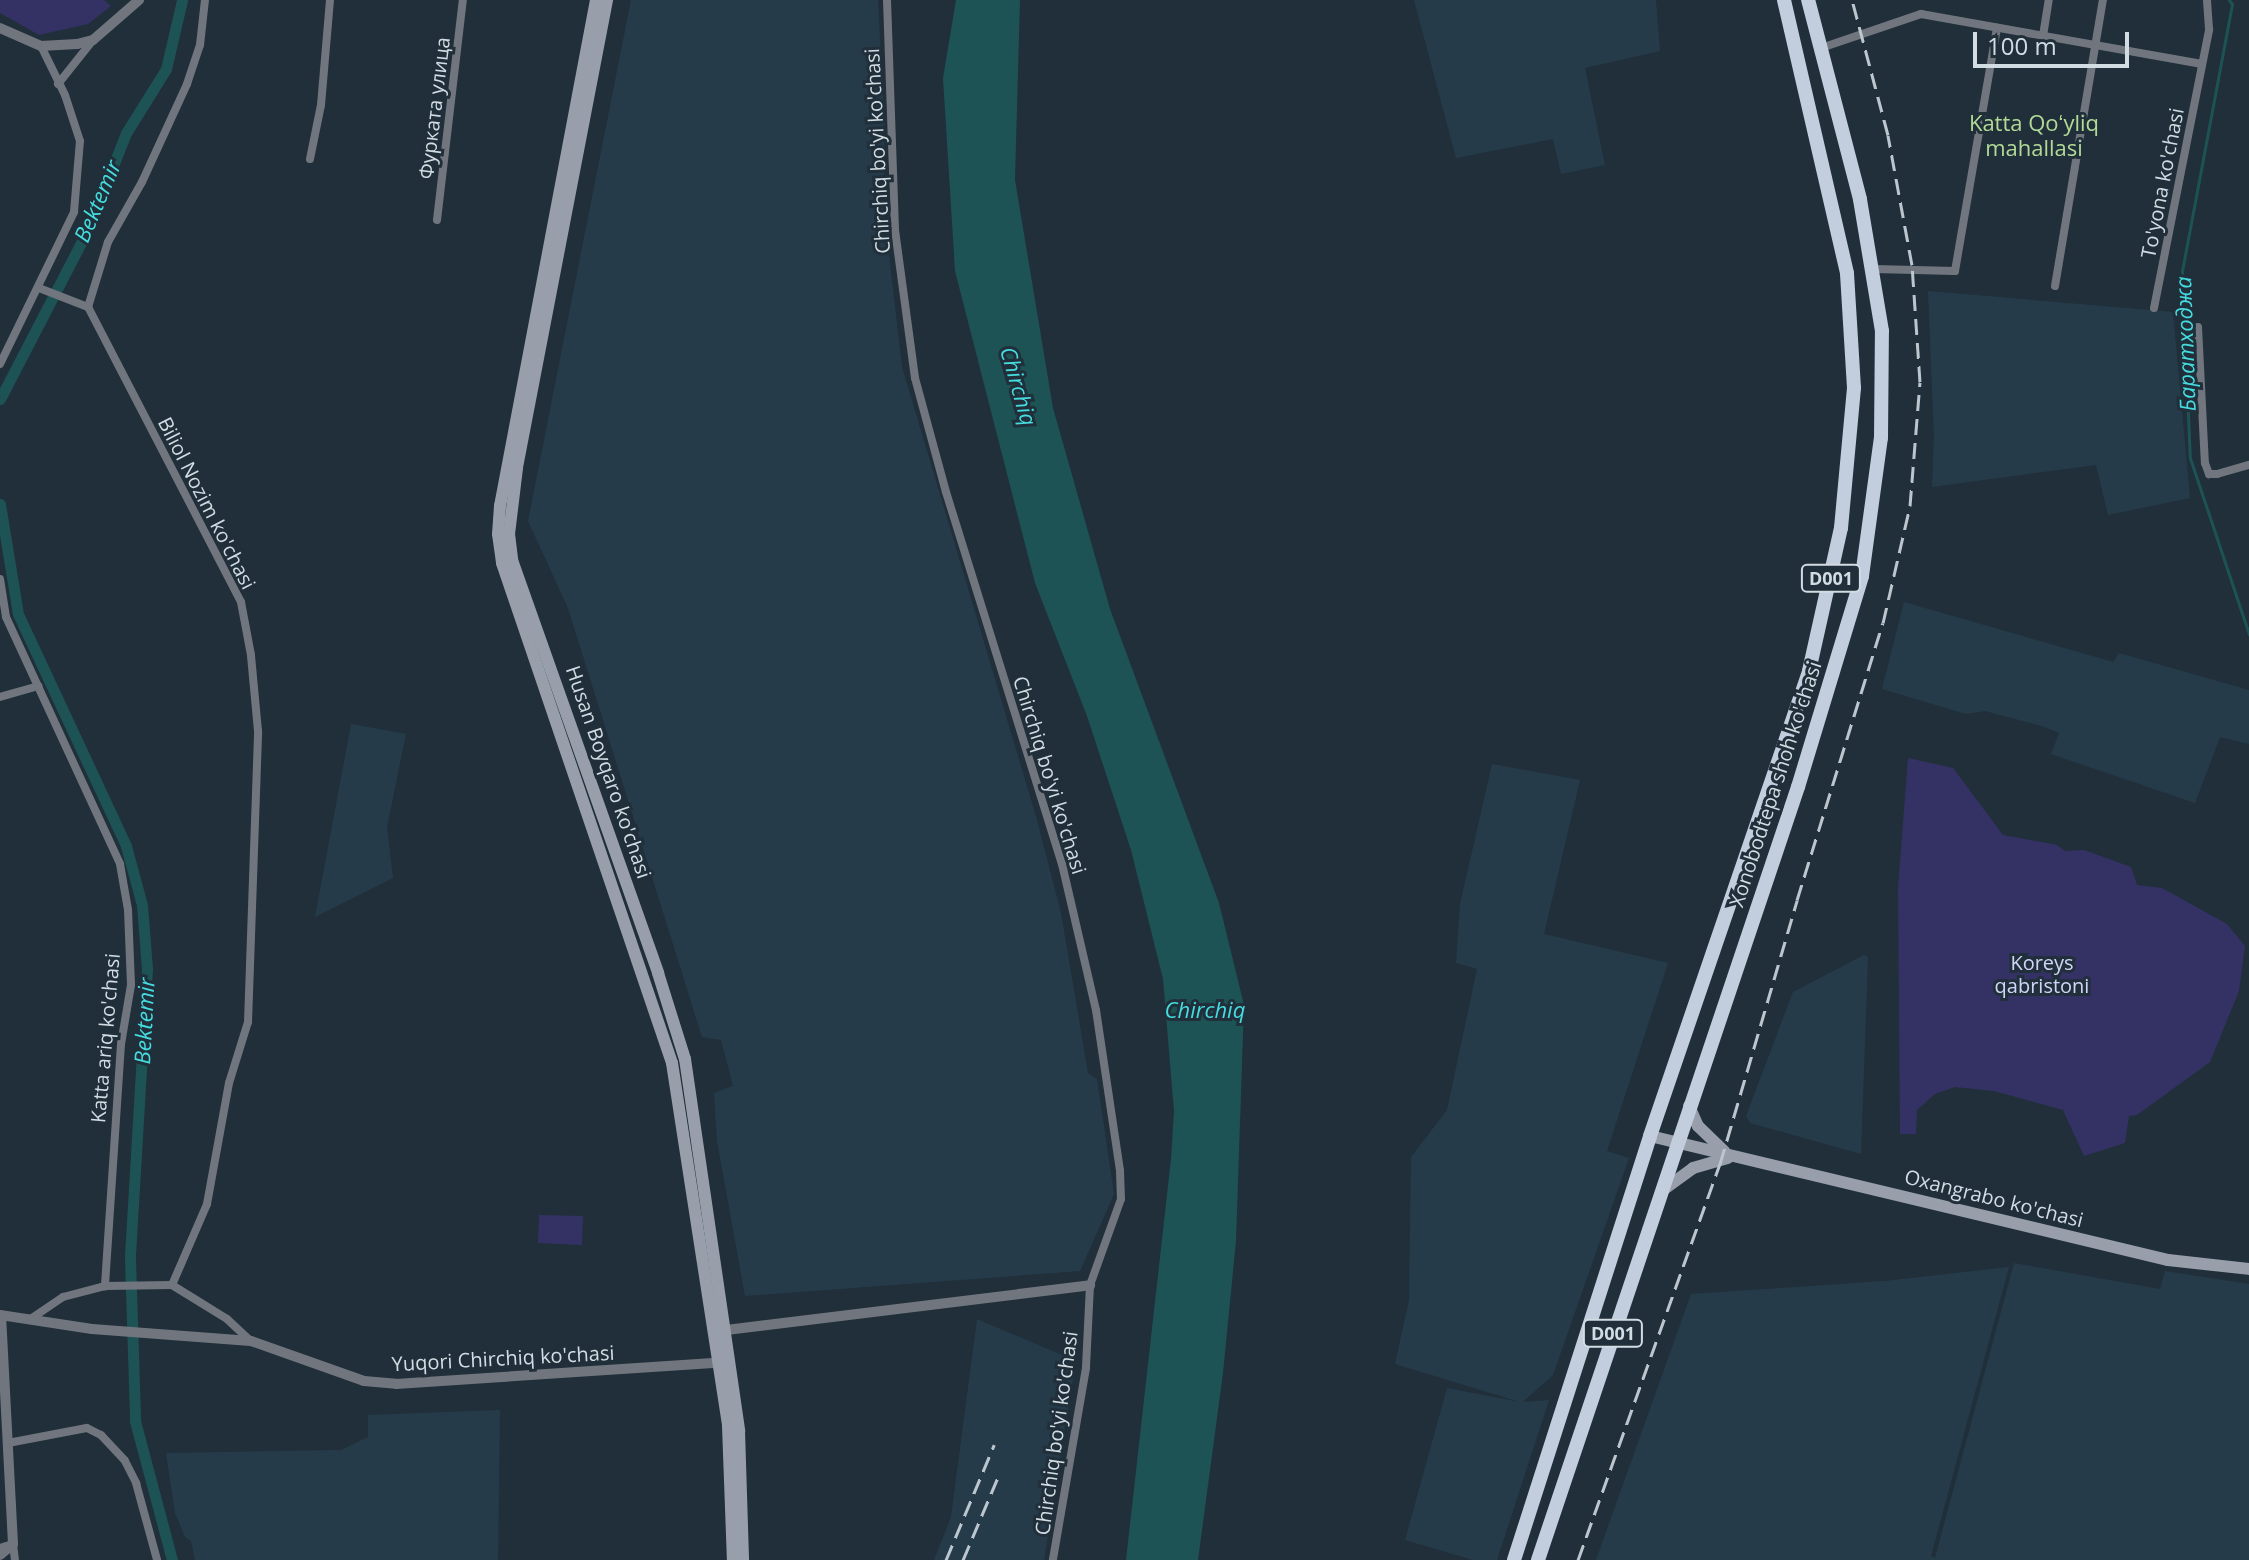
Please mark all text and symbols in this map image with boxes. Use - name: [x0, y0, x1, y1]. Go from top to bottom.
- scale bar: [1977, 16, 2133, 66]
- text: 100 m: [1987, 29, 2057, 62]
- street label: Фурката улица: [413, 35, 455, 181]
- street label: Chirchiq bo'yi ko'chasi: [860, 48, 894, 254]
- street label: To'yona ko'chasi: [2136, 106, 2188, 260]
- district label: Katta Qoʻyliq mahallasi: [1969, 109, 2099, 160]
- water label: Bektemir: [68, 156, 126, 246]
- water label: Баратходжа: [2169, 276, 2201, 412]
- water label: Chirchiq: [995, 344, 1043, 428]
- street label: Biliol Nozim ko'chasi: [153, 413, 261, 593]
- road number: D001: [1799, 564, 1863, 592]
- street label: Xonobodtepa shoh ko'chasi: [1724, 658, 1826, 910]
- street label: Husan Boyqaro ko'chasi: [561, 663, 657, 881]
- street label: Chirchiq bo'yi ko'chasi: [1008, 673, 1092, 877]
- park label: Koreys qabristoni: [1995, 951, 2089, 998]
- street label: Katta ariq ko'chasi: [86, 952, 124, 1124]
- water label: Bektemir: [129, 977, 159, 1065]
- water label: Chirchiq: [1165, 997, 1245, 1023]
- street label: Oxangrabo ko'chasi: [1902, 1164, 2086, 1232]
- road number: D001: [1581, 1319, 1645, 1347]
- street label: Chirchiq bo'yi ko'chasi: [1030, 1329, 1082, 1537]
- street label: Yuqori Chirchiq ko'chasi: [391, 1340, 615, 1376]

